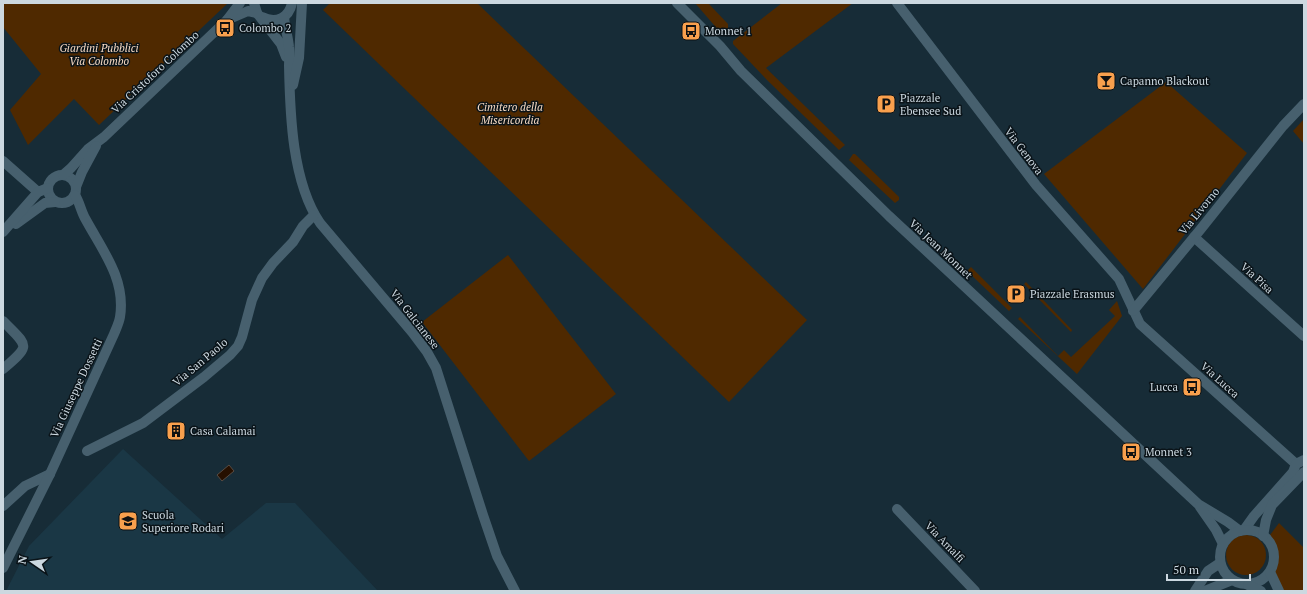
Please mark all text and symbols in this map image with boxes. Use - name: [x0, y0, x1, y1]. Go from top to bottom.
- bus stop icon: Colombo 2: [214, 17, 236, 39]
- bus stop icon: Monnet 1: [680, 20, 702, 42]
- place label: Colombo 2: [239, 21, 292, 35]
- place label: Monnet 1: [705, 24, 752, 38]
- street label: Via Cristoforo Colombo: [108, 28, 202, 116]
- park label: Giardini Pubblici Via Colombo: [59, 41, 139, 68]
- bar icon: Capanno Blackout: [1095, 70, 1117, 92]
- place label: Capanno Blackout: [1120, 74, 1209, 88]
- place label: Piazzale Ebensee Sud: [900, 91, 961, 118]
- parking icon: Piazzale Ebensee Sud: [875, 93, 897, 115]
- park label: Cimitero della Misericordia: [477, 100, 543, 127]
- street label: Via Genova: [1002, 125, 1047, 178]
- street label: Via Livorno: [1176, 185, 1222, 237]
- street label: Via Jean Monnet: [906, 216, 976, 282]
- street label: Via Pisa: [1238, 260, 1277, 297]
- parking icon: Piazzale Erasmus: [1005, 283, 1027, 305]
- street label: Via Galcianese: [387, 286, 443, 352]
- place label: Piazzale Erasmus: [1030, 287, 1115, 301]
- street label: Via San Paolo: [170, 335, 230, 389]
- street label: Via Giuseppe Dossetti: [47, 336, 105, 440]
- street label: Via Lucca: [1198, 359, 1242, 401]
- bus stop icon: Lucca: [1181, 376, 1203, 398]
- place label: Lucca: [1150, 380, 1178, 394]
- building icon: Casa Calamai: [165, 420, 187, 442]
- place label: Casa Calamai: [190, 424, 256, 438]
- bus stop icon: Monnet 3: [1120, 441, 1142, 463]
- place label: Monnet 3: [1145, 445, 1192, 459]
- place label: Scuola Superiore Rodari: [142, 508, 224, 535]
- school or university icon: Scuola Superiore Rodari: [117, 510, 139, 532]
- street label: Via Amalfi: [922, 519, 968, 566]
- north arrow: [12, 542, 52, 582]
- text: N: [14, 553, 30, 565]
- scale bar: [1167, 556, 1250, 582]
- text: 50 m: [1173, 562, 1200, 577]

